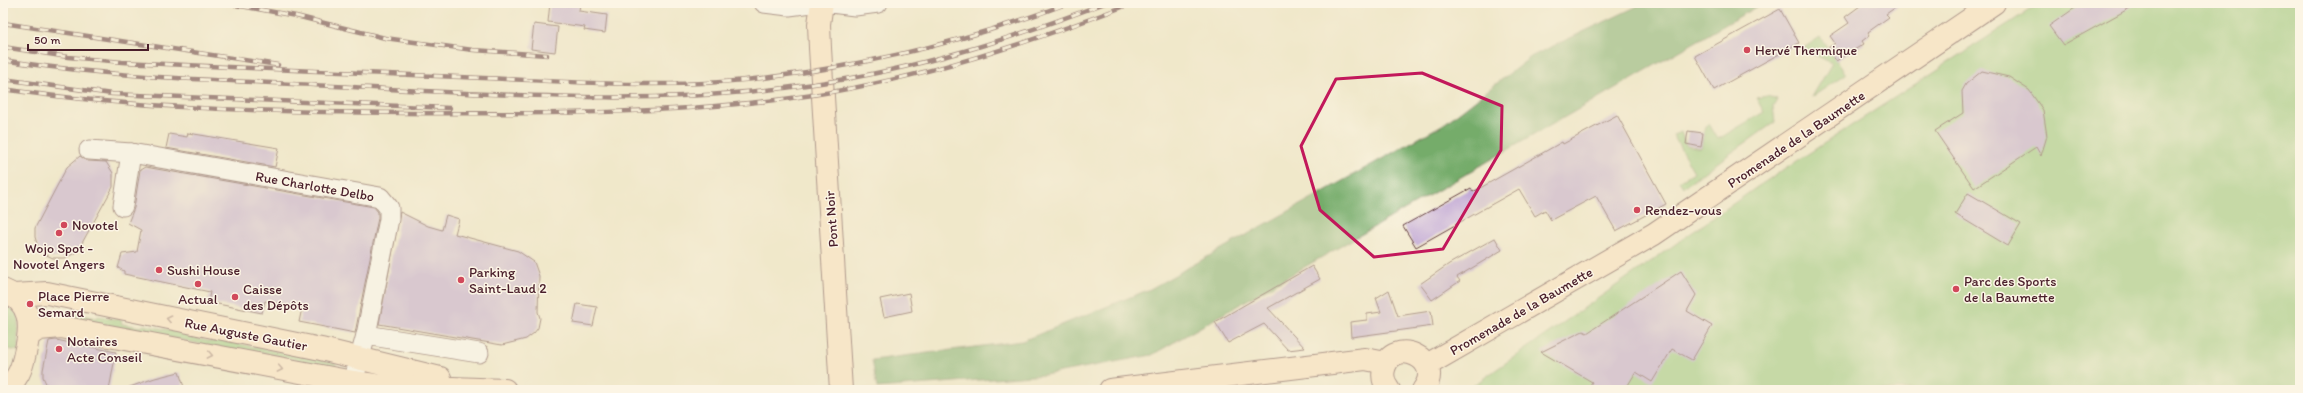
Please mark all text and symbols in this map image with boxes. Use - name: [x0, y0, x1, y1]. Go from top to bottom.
- scale bar: [28, 26, 148, 52]
- text: 50 m: [34, 33, 60, 47]
- place label: Hervé Thermique: [1755, 42, 1858, 59]
- marker: Hervé Thermique: [1742, 45, 1752, 55]
- street label: Promenade de la Baumette: [1724, 87, 1869, 192]
- street label: Rue Charlotte Delbo: [254, 168, 376, 205]
- street label: Pont Noir: [821, 190, 842, 248]
- place label: Rendez-vous: [1645, 202, 1722, 219]
- marker: Rendez-vous: [1632, 205, 1642, 215]
- place label: Novotel: [72, 217, 118, 234]
- marker: Novotel: [59, 220, 69, 230]
- marker: Wojo Spot - Novotel Angers: [54, 228, 64, 238]
- place label: Wojo Spot - Novotel Angers: [13, 240, 105, 273]
- place label: Sushi House: [167, 262, 241, 279]
- street label: Promenade de la Baumette: [1447, 263, 1596, 359]
- place label: Parking Saint-Laud 2: [469, 264, 547, 297]
- marker: Sushi House: [154, 265, 164, 275]
- place label: Parc des Sports de la Baumette: [1964, 273, 2057, 306]
- marker: Parking Saint-Laud 2: [456, 275, 466, 285]
- marker: Actual: [193, 279, 203, 289]
- place label: Caisse des Dépôts: [243, 281, 309, 314]
- marker: Parc des Sports de la Baumette: [1951, 284, 1961, 294]
- place label: Place Pierre Semard: [38, 288, 110, 321]
- place label: Actual: [178, 291, 218, 308]
- marker: Caisse des Dépôts: [230, 292, 240, 302]
- marker: Place Pierre Semard: [25, 299, 35, 309]
- street label: Rue Auguste Gautier: [183, 314, 309, 355]
- one-way arrow: [166, 315, 172, 324]
- place label: Notaires Acte Conseil: [67, 333, 142, 366]
- marker: Notaires Acte Conseil: [54, 344, 64, 354]
- one-way arrow: [207, 350, 213, 358]
- one-way arrow: [276, 364, 283, 372]

